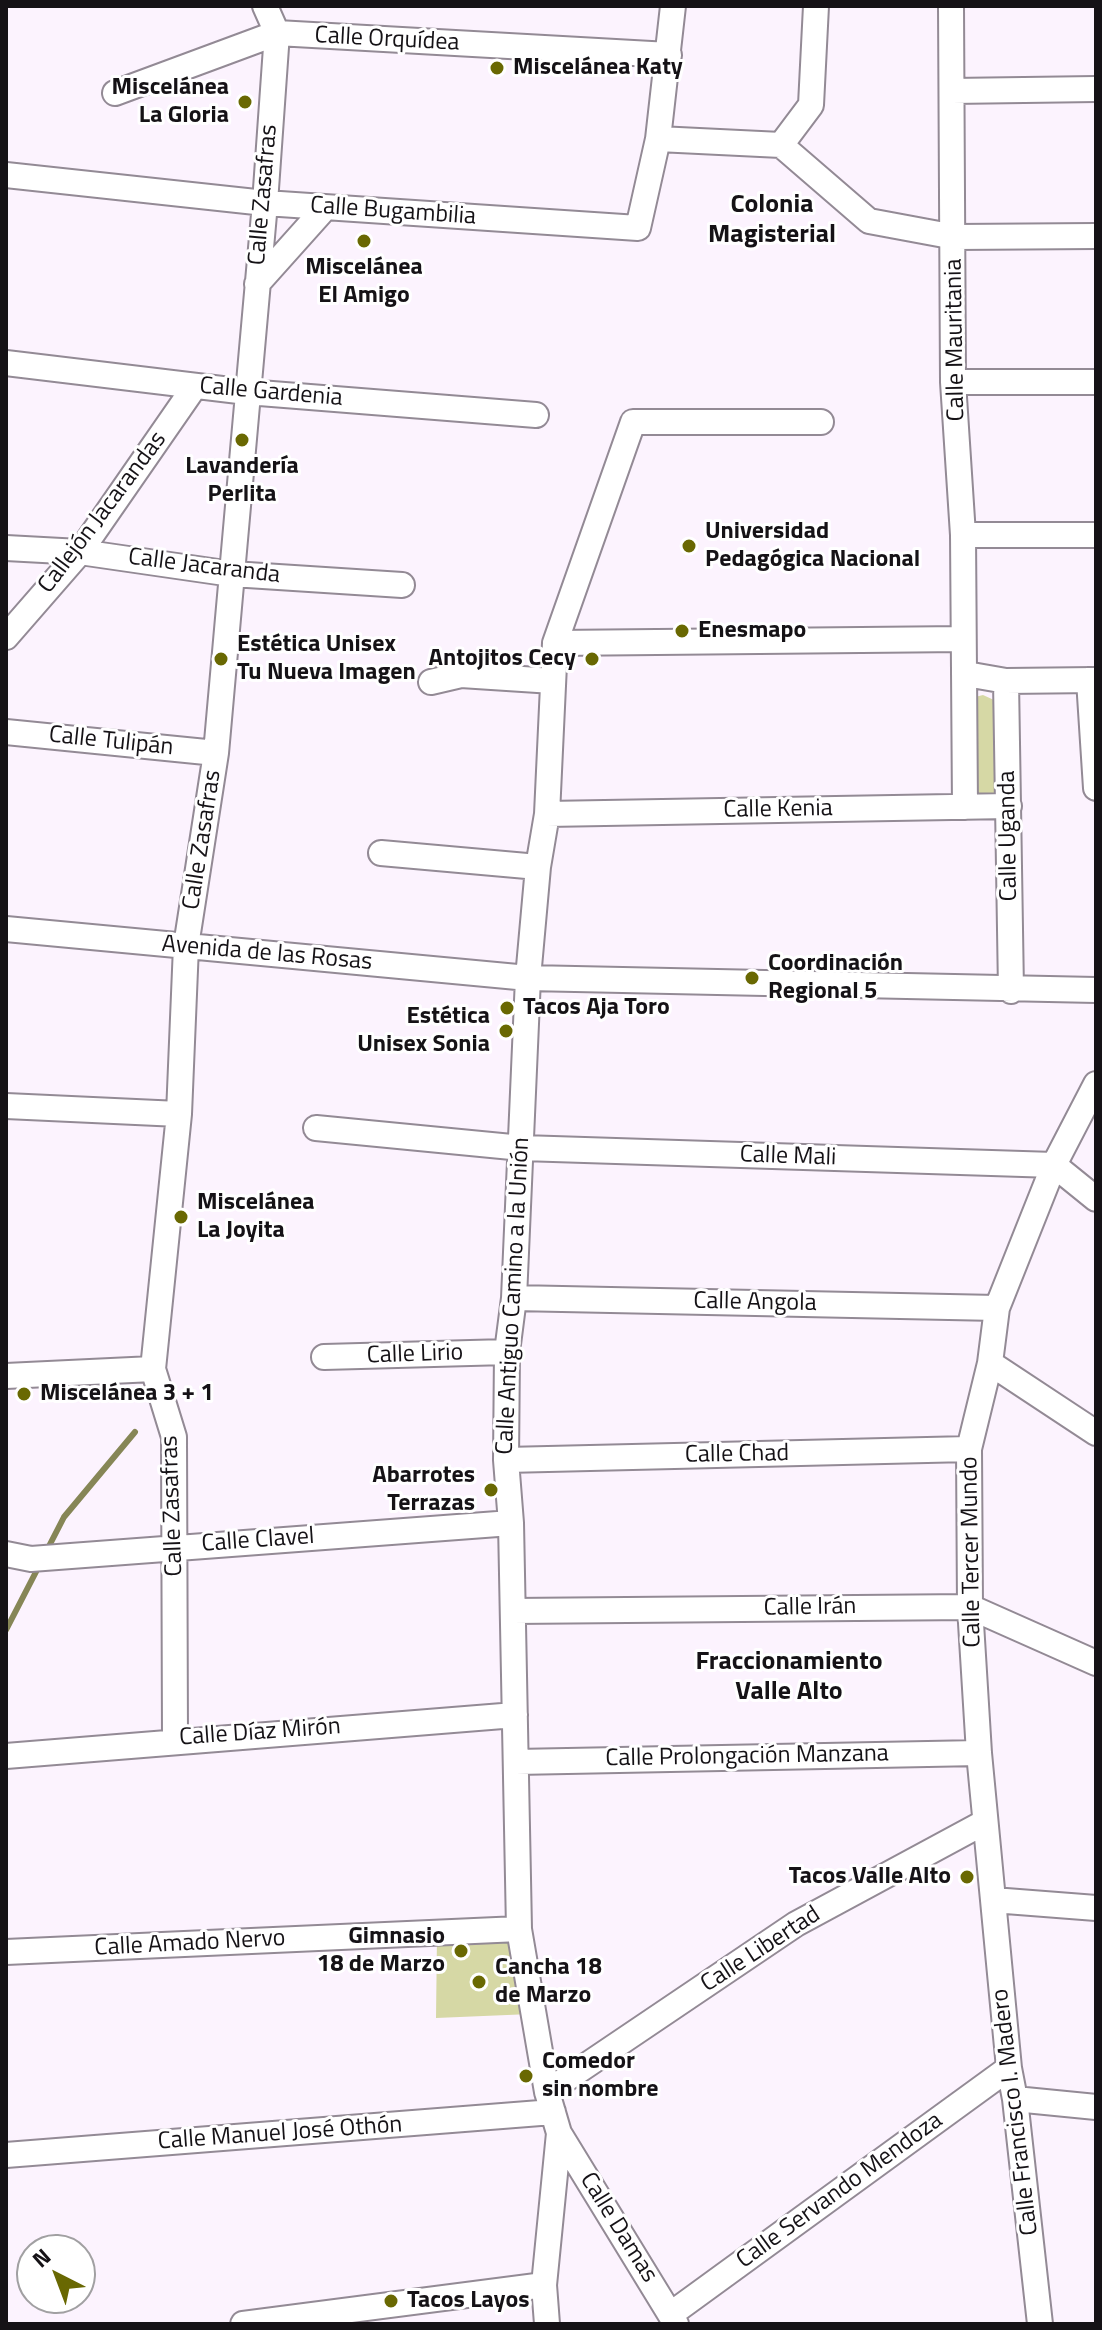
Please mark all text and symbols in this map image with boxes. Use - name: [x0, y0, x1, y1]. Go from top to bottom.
- street label: Calle Orquídea: [314, 22, 460, 58]
- place label: Miscelánea Katy: [513, 54, 683, 82]
- marker: Miscelánea Katy: [488, 59, 506, 77]
- place label: Miscelánea La Gloria: [112, 74, 229, 130]
- marker: Miscelánea La Gloria: [236, 93, 254, 111]
- street label: Calle Zasafras: [244, 123, 284, 267]
- district label: Colonia Magisterial: [708, 190, 836, 252]
- street label: Calle Bugambilia: [309, 192, 477, 232]
- marker: Miscelánea El Amigo: [355, 232, 373, 250]
- place label: Miscelánea El Amigo: [305, 254, 423, 310]
- street label: Calle Mauritania: [940, 258, 972, 422]
- street label: Calle Gardenia: [198, 372, 344, 414]
- street label: Callejón Jacarandas: [33, 426, 173, 600]
- marker: Lavandería Perlita: [233, 431, 251, 449]
- place label: Lavandería Perlita: [185, 453, 299, 509]
- place label: Universidad Pedagógica Nacional: [705, 518, 920, 574]
- marker: Universidad Pedagógica Nacional: [680, 537, 698, 555]
- street label: Calle Jacaranda: [126, 543, 282, 591]
- place label: Enesmapo: [698, 617, 806, 645]
- marker: Enesmapo: [673, 622, 691, 640]
- place label: Estética Unisex Tu Nueva Imagen: [237, 631, 416, 687]
- place label: Antojitos Cecy: [428, 645, 576, 673]
- marker: Estética Unisex Tu Nueva Imagen: [212, 650, 230, 668]
- marker: Antojitos Cecy: [583, 650, 601, 668]
- street label: Calle Tulipán: [47, 721, 175, 763]
- street label: Calle Zasafras: [178, 768, 228, 912]
- street label: Calle Uganda: [993, 770, 1025, 902]
- street label: Calle Kenia: [723, 795, 833, 825]
- street label: Avenida de las Rosas: [161, 930, 373, 978]
- place label: Coordinación Regional 5: [768, 950, 903, 1006]
- marker: Coordinación Regional 5: [743, 969, 761, 987]
- place label: Tacos Aja Toro: [523, 994, 670, 1022]
- marker: Tacos Aja Toro: [498, 999, 516, 1017]
- place label: Estética Unisex Sonia: [357, 1003, 490, 1059]
- marker: Estética Unisex Sonia: [497, 1022, 515, 1040]
- street label: Calle Antiguo Camino a la Unión: [491, 1136, 537, 1456]
- street label: Calle Mali: [739, 1141, 837, 1173]
- place label: Miscelánea La Joyita: [197, 1189, 314, 1245]
- marker: Miscelánea La Joyita: [172, 1208, 190, 1226]
- street label: Calle Angola: [693, 1288, 817, 1318]
- street label: Calle Lirio: [366, 1339, 464, 1371]
- place label: Miscelánea 3 + 1: [40, 1380, 214, 1408]
- marker: Miscelánea 3 + 1: [15, 1385, 33, 1403]
- street label: Calle Zasafras: [156, 1435, 190, 1577]
- street label: Calle Chad: [685, 1440, 789, 1470]
- street label: Calle Tercer Mundo: [956, 1456, 988, 1648]
- place label: Abarrotes Terrazas: [372, 1462, 475, 1518]
- marker: Abarrotes Terrazas: [482, 1481, 500, 1499]
- street label: Calle Clavel: [201, 1523, 315, 1559]
- street label: Calle Irán: [763, 1593, 857, 1623]
- district label: Fraccionamiento Valle Alto: [695, 1647, 883, 1708]
- street label: Calle Díaz Mirón: [178, 1713, 342, 1753]
- street label: Calle Prolongación Manzana: [605, 1740, 889, 1774]
- place label: Tacos Valle Alto: [789, 1863, 951, 1891]
- marker: Tacos Valle Alto: [958, 1868, 976, 1886]
- street label: Calle Libertad: [696, 1901, 826, 1999]
- place label: Gimnasio 18 de Marzo: [317, 1923, 445, 1979]
- street label: Calle Amado Nervo: [94, 1925, 286, 1963]
- marker: Gimnasio 18 de Marzo: [452, 1942, 470, 1960]
- place label: Cancha 18 de Marzo: [495, 1954, 602, 2010]
- marker: Cancha 18 de Marzo: [470, 1973, 488, 1991]
- street label: Calle Francisco I. Madero: [987, 1987, 1045, 2237]
- place label: Comedor sin nombre: [542, 2048, 658, 2104]
- marker: Comedor sin nombre: [517, 2067, 535, 2085]
- street label: Calle Servando Mendoza: [732, 2107, 948, 2275]
- street label: Calle Manuel José Othón: [157, 2111, 403, 2157]
- street label: Calle Damas: [573, 2168, 663, 2288]
- north arrow: [16, 2234, 96, 2314]
- text: N: [24, 2240, 58, 2275]
- place label: Tacos Layos: [407, 2287, 529, 2315]
- marker: Tacos Layos: [382, 2292, 400, 2310]

